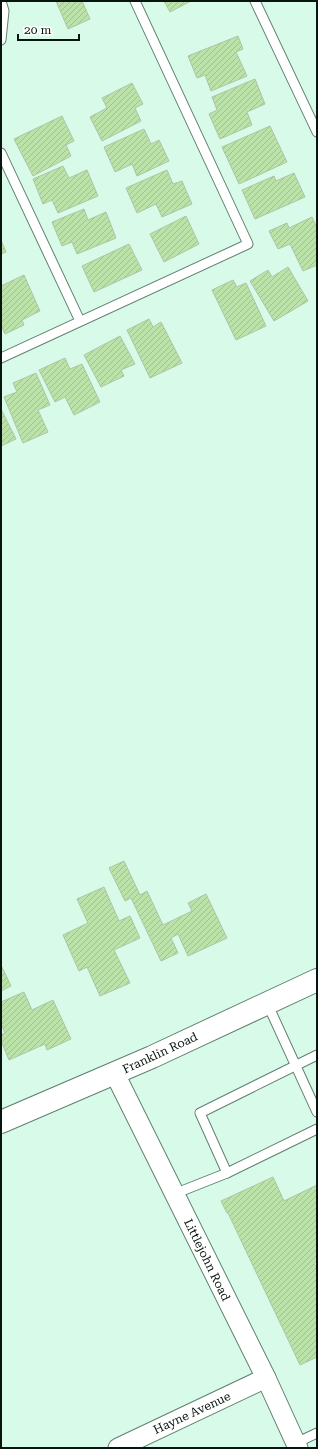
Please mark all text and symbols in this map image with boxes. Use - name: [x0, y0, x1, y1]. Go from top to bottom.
- scale bar: [18, 16, 79, 42]
- text: 20 m: [24, 23, 51, 37]
- street label: Franklin Road: [120, 1029, 200, 1076]
- street label: Littlejohn Road: [181, 1217, 233, 1304]
- street label: Hayne Avenue: [151, 1389, 233, 1437]

